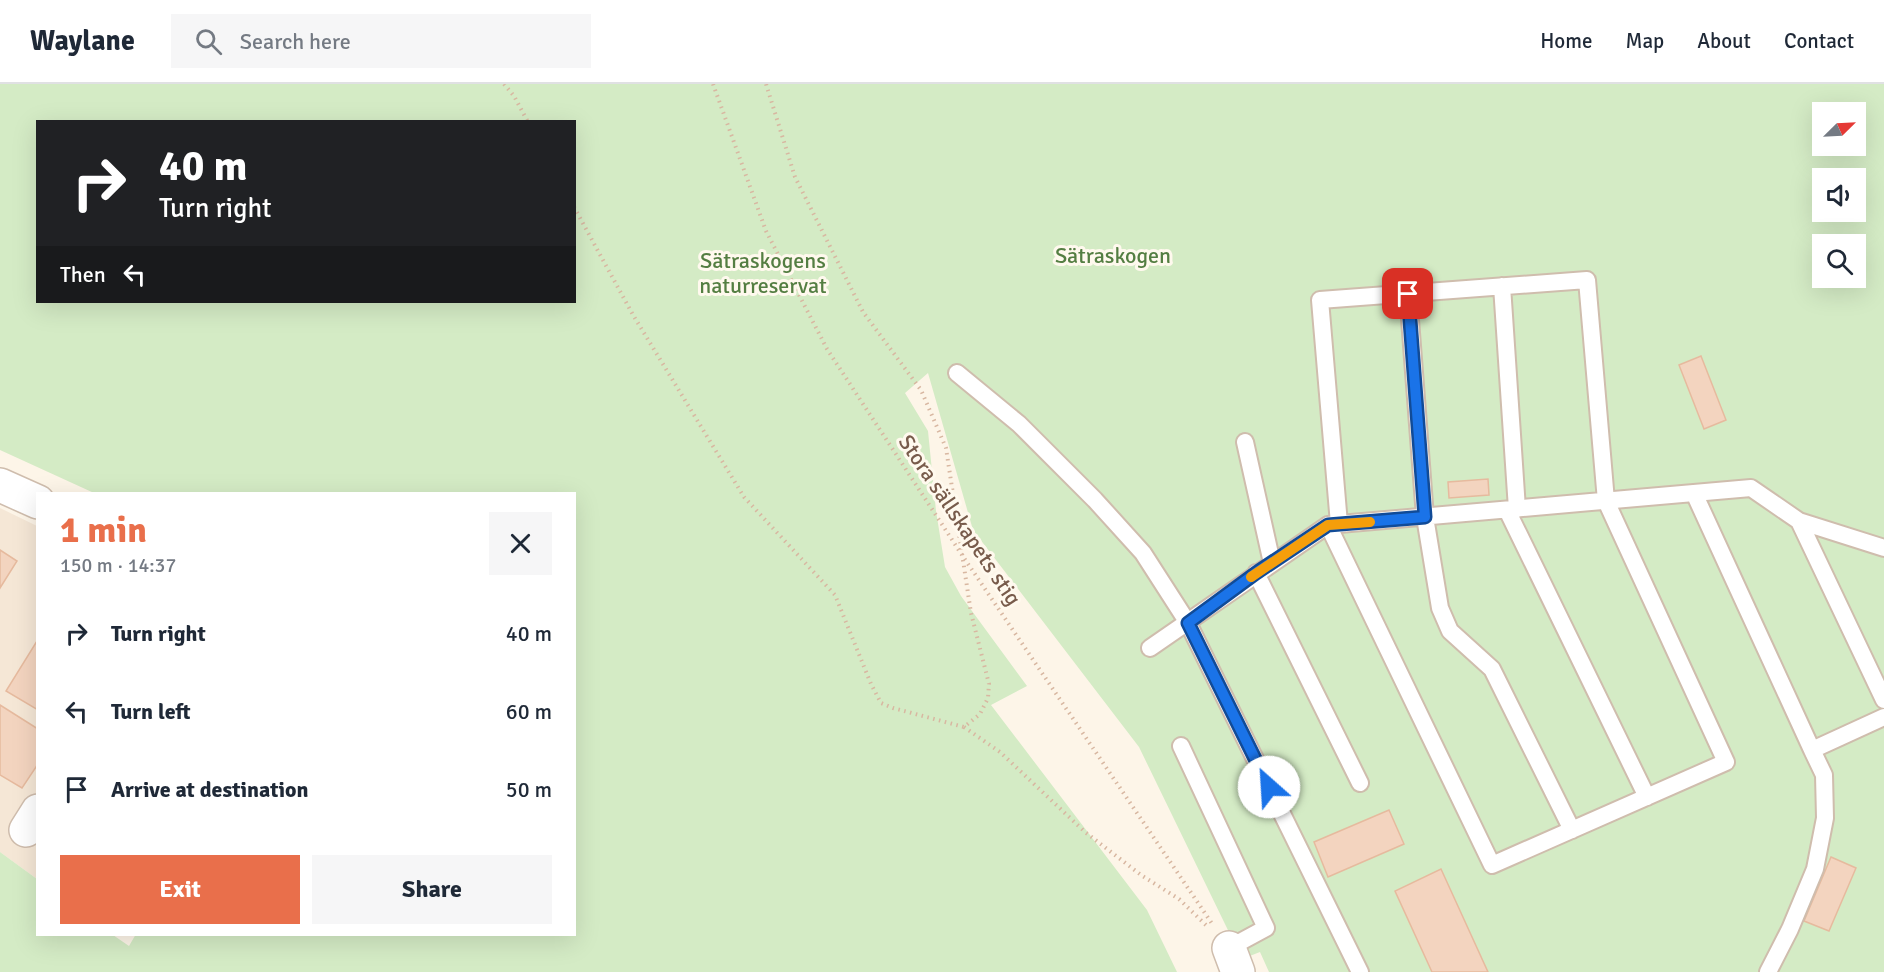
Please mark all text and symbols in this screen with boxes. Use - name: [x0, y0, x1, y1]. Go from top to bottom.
- search box: [171, 14, 591, 68]
- text: Waylane: [30, 24, 135, 58]
- icon: search: [192, 25, 225, 58]
- text: Search here: [240, 28, 351, 55]
- text: Home: [1540, 28, 1593, 54]
- text: Map: [1626, 28, 1664, 54]
- text: About: [1697, 28, 1751, 54]
- text: Contact: [1784, 28, 1854, 54]
- north arrow: [1812, 102, 1866, 156]
- map controls: [1812, 102, 1866, 288]
- text: 40 m: [159, 141, 248, 192]
- icon: right: [60, 144, 138, 222]
- button: sound: [1812, 168, 1866, 222]
- text: Turn right: [159, 192, 272, 225]
- button: search: [1812, 234, 1866, 288]
- park label: Sätraskogen: [1055, 242, 1171, 269]
- park label: Sätraskogens naturreservat: [699, 247, 827, 299]
- icon: left: [118, 258, 151, 291]
- text: Then: [60, 261, 106, 288]
- pin: [1382, 268, 1433, 319]
- icon: arrive: [1391, 277, 1424, 310]
- street label: Stora sällskapets stig: [893, 429, 1027, 611]
- text: 1 min: [60, 508, 147, 553]
- button: close: [489, 512, 552, 575]
- text: 150 m · 14:37: [60, 553, 176, 578]
- icon: right: [60, 617, 93, 650]
- text: Turn right: [111, 620, 206, 647]
- text: 40 m: [506, 620, 552, 647]
- icon: left: [60, 695, 93, 728]
- text: Turn left: [111, 698, 191, 725]
- text: 60 m: [506, 698, 552, 725]
- position arrow: [1237, 755, 1301, 819]
- icon: arrive: [60, 773, 93, 806]
- text: Arrive at destination: [111, 776, 308, 803]
- text: 50 m: [506, 776, 552, 803]
- button: Exit: [60, 855, 300, 924]
- button: Share: [312, 855, 552, 924]

